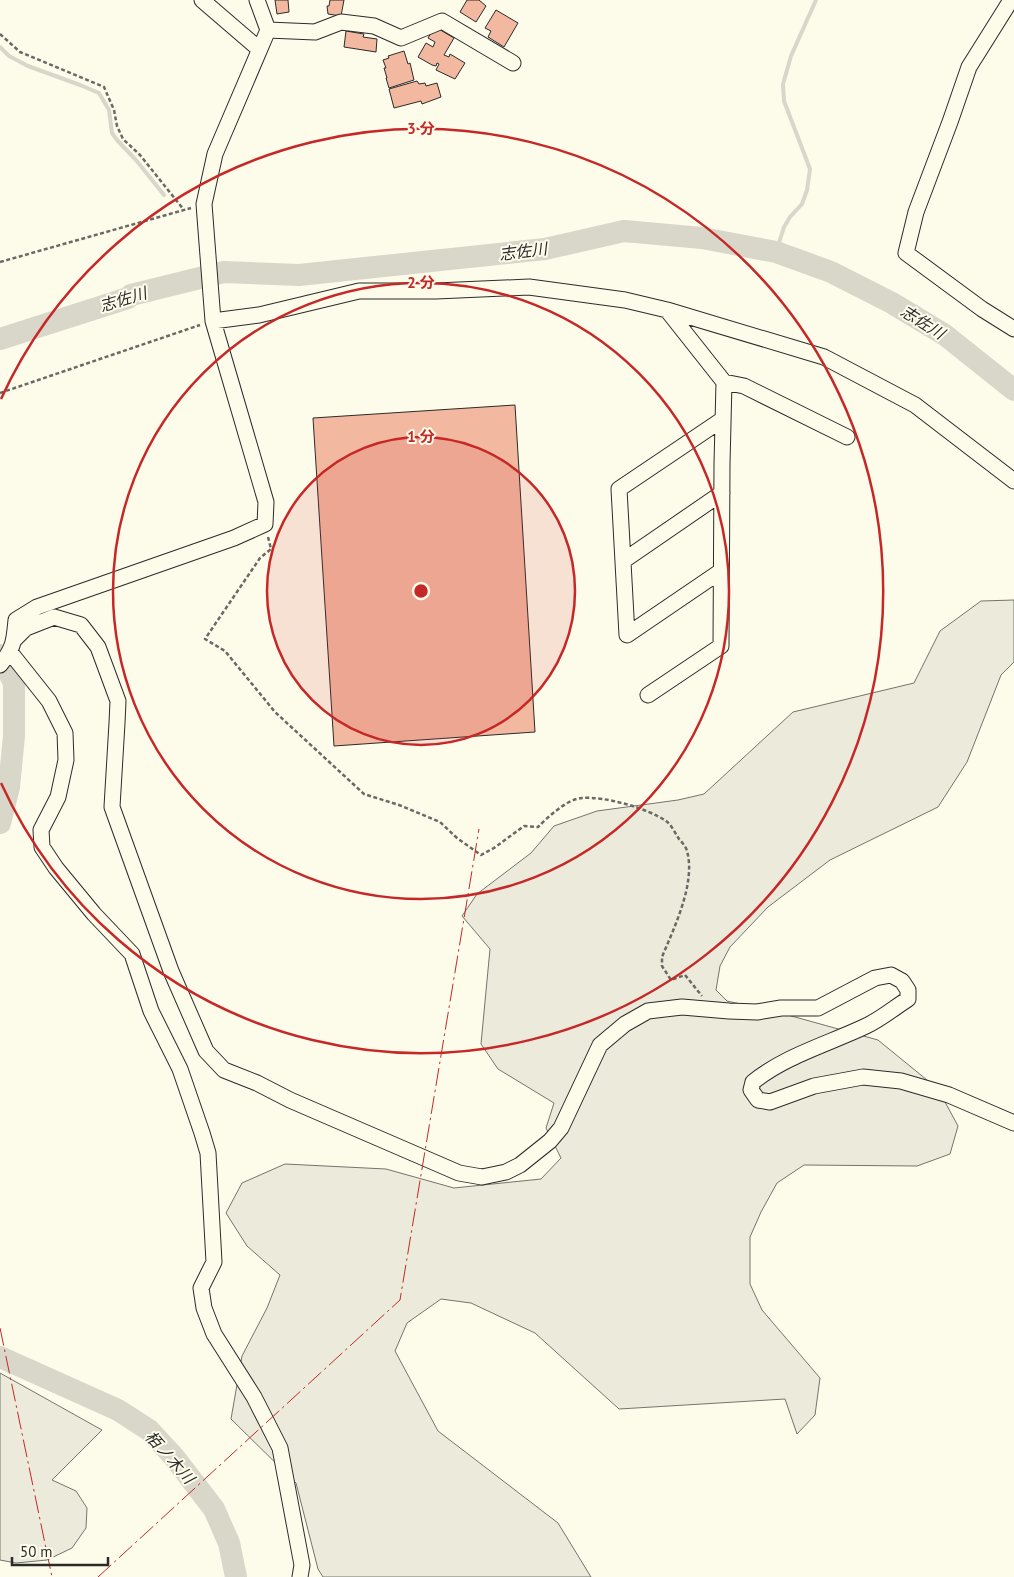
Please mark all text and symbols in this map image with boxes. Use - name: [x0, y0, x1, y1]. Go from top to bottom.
- text: 3 分: [407, 119, 435, 138]
- water label: 志佐川: [498, 238, 550, 264]
- text: 2 分: [407, 273, 435, 292]
- water label: 志佐川: [97, 282, 151, 316]
- water label: 志佐川: [897, 301, 950, 344]
- text: 1 分: [407, 427, 435, 446]
- centre of rings: [412, 582, 430, 600]
- water label: 栢ノ木川: [141, 1427, 200, 1489]
- scale bar: [12, 1534, 109, 1566]
- text: 50 m: [20, 1542, 53, 1561]

